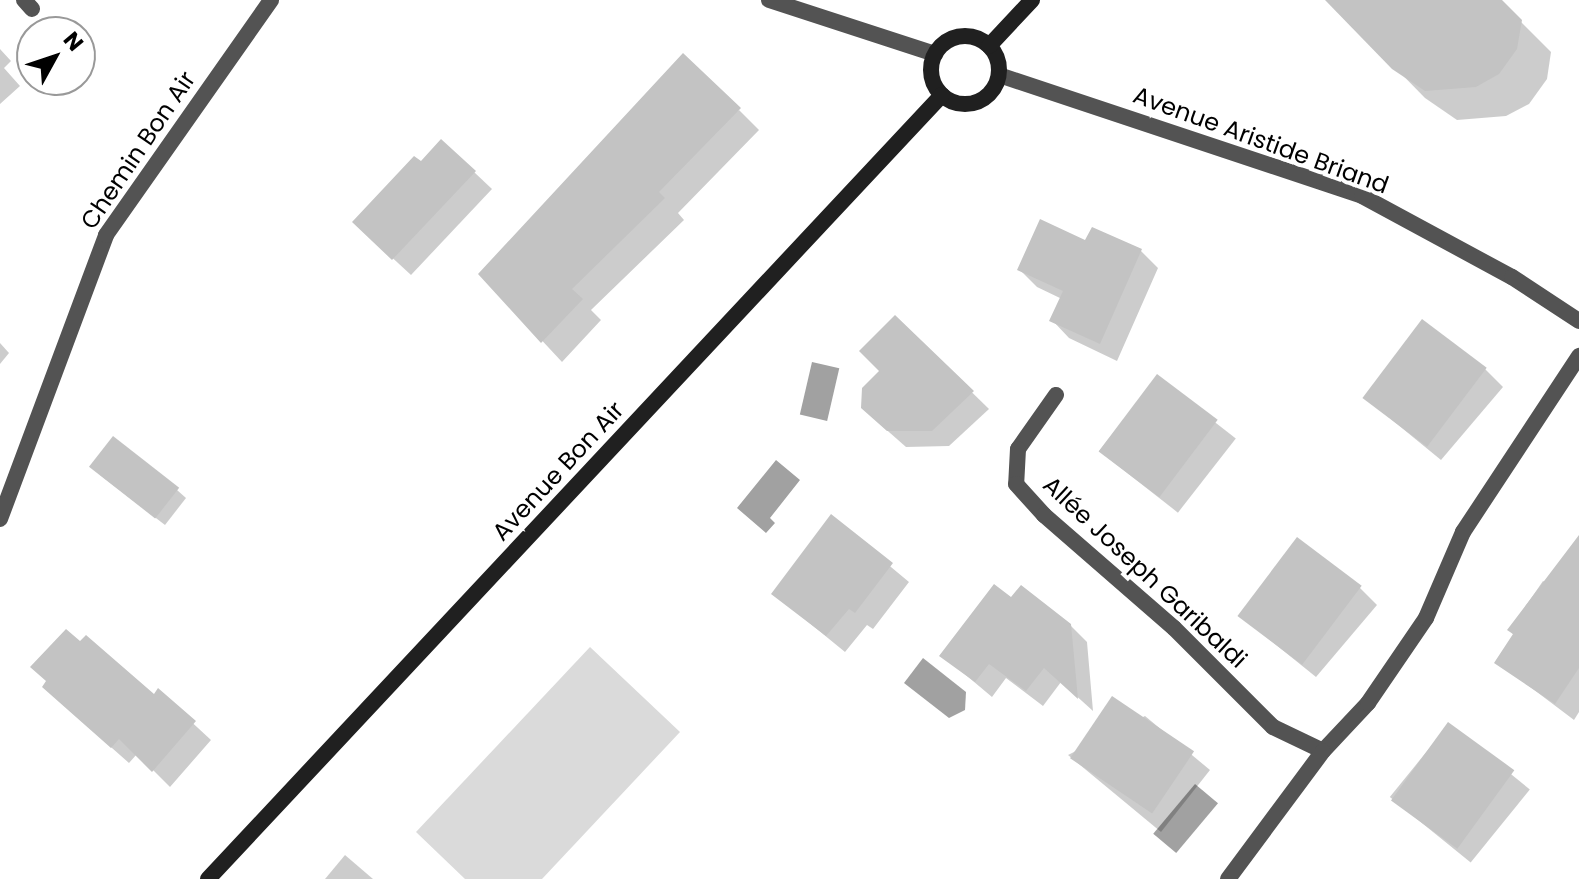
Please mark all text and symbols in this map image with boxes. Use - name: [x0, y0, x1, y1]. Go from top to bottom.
- north arrow: [16, 16, 96, 96]
- text: N: [56, 25, 90, 58]
- street label: Chemin Bon Air: [75, 66, 201, 234]
- street label: Avenue Aristide Briand: [1129, 80, 1393, 200]
- street label: Avenue Bon Air: [486, 396, 630, 546]
- street label: Allée Joseph Garibaldi: [1037, 470, 1253, 674]

